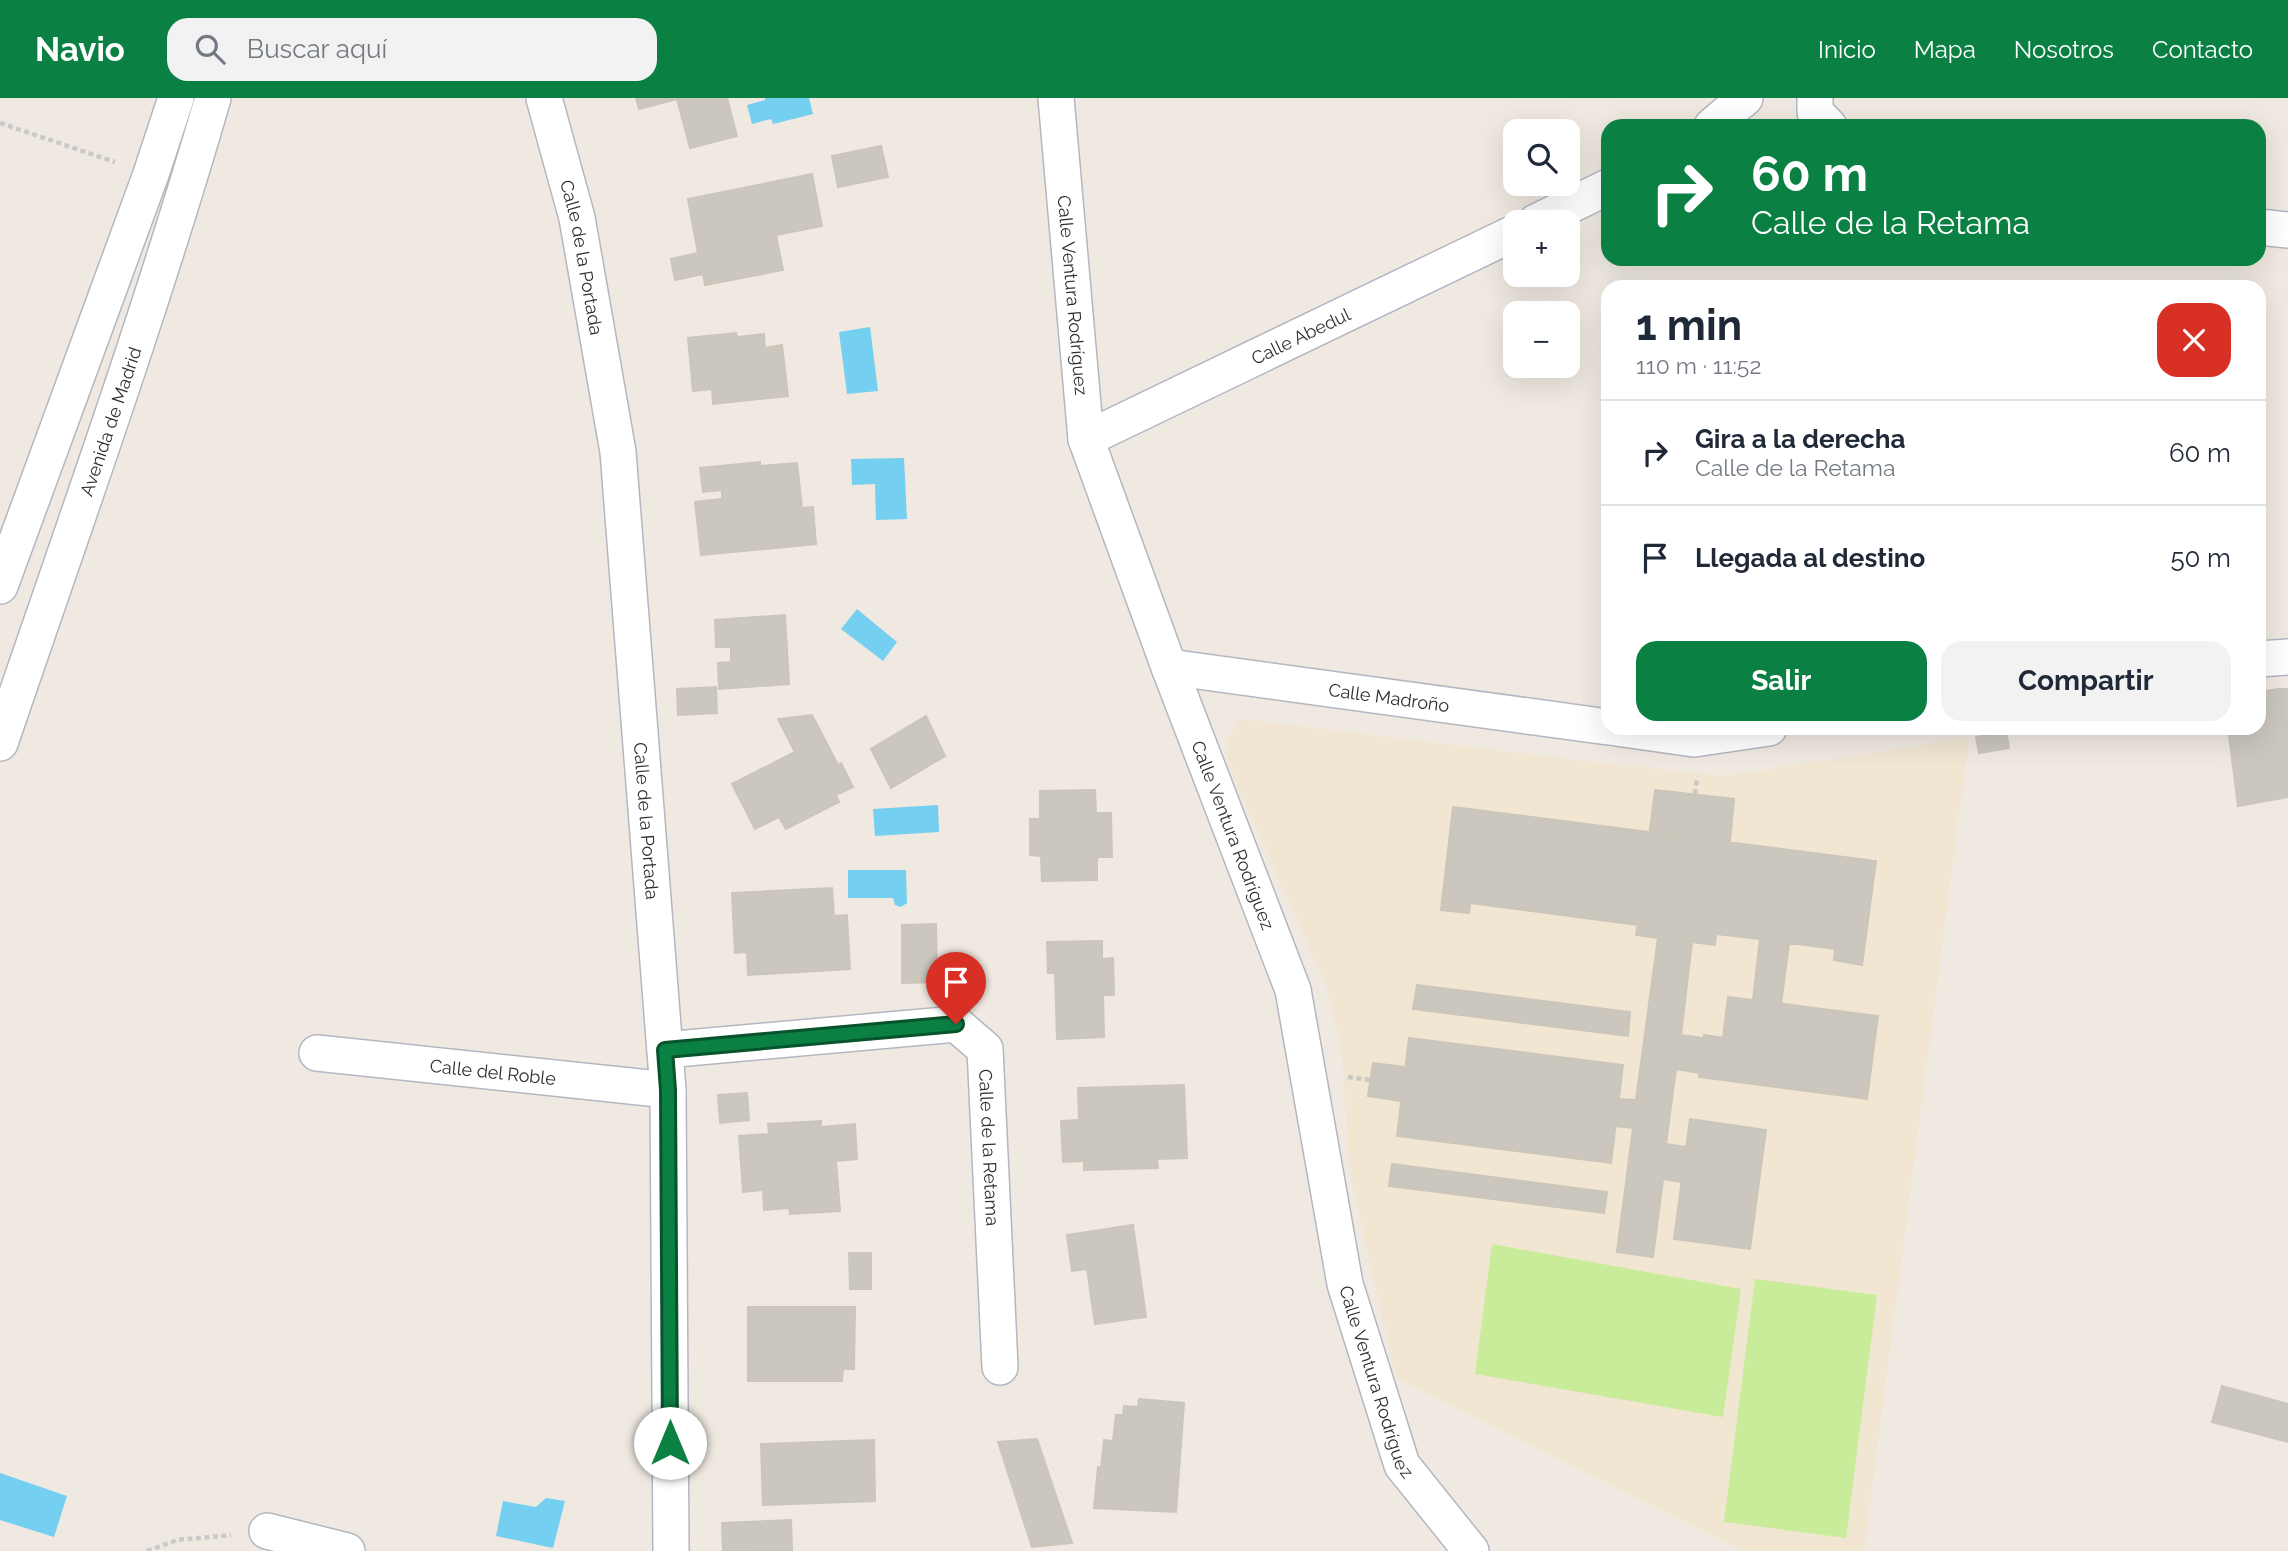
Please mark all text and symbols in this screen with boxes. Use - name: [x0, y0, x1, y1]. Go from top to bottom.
- search box: [167, 18, 657, 81]
- text: Navio: [35, 30, 125, 69]
- icon: search: [191, 30, 229, 68]
- text: Buscar aquí: [247, 34, 387, 64]
- text: Inicio: [1818, 35, 1876, 64]
- text: Mapa: [1914, 35, 1976, 64]
- text: Nosotros: [2014, 35, 2114, 64]
- text: Contacto: [2152, 35, 2253, 64]
- map controls: [1503, 119, 1580, 378]
- button: search: [1503, 119, 1580, 196]
- text: 60 m: [1751, 145, 1868, 202]
- icon: right: [1636, 147, 1727, 238]
- street label: Calle de la Portada: [556, 177, 608, 336]
- street label: Calle Ventura Rodríguez: [1054, 194, 1093, 396]
- text: Calle de la Retama: [1751, 204, 2030, 241]
- button: +: [1503, 210, 1580, 287]
- button: −: [1503, 301, 1580, 378]
- text: 1 min: [1636, 301, 1742, 350]
- street label: Calle Abedul: [1248, 303, 1353, 368]
- button: close: [2157, 303, 2231, 377]
- street label: Avenida de Madrid: [75, 344, 145, 499]
- text: 110 m · 11:52: [1636, 352, 1761, 379]
- text: Gira a la derecha: [1695, 424, 1905, 454]
- icon: right: [1636, 434, 1674, 472]
- text: 60 m: [2169, 438, 2231, 468]
- text: Calle de la Retama: [1695, 454, 1895, 481]
- icon: arrive: [1636, 539, 1674, 577]
- text: Llegada al destino: [1695, 543, 1925, 573]
- text: 50 m: [2170, 543, 2231, 573]
- button: Salir: [1636, 641, 1927, 721]
- button: Compartir: [1941, 641, 2231, 721]
- street label: Calle Madroño: [1327, 678, 1451, 716]
- street label: Calle Ventura Rodríguez: [1188, 738, 1279, 933]
- street label: Calle de la Portada: [630, 741, 664, 900]
- pin: [926, 952, 986, 1024]
- icon: arrive: [937, 963, 975, 1001]
- street label: Calle del Roble: [429, 1054, 558, 1089]
- street label: Calle de la Retama: [975, 1069, 1004, 1226]
- street label: Calle Ventura Rodríguez: [1336, 1283, 1418, 1482]
- position arrow: [633, 1406, 707, 1480]

